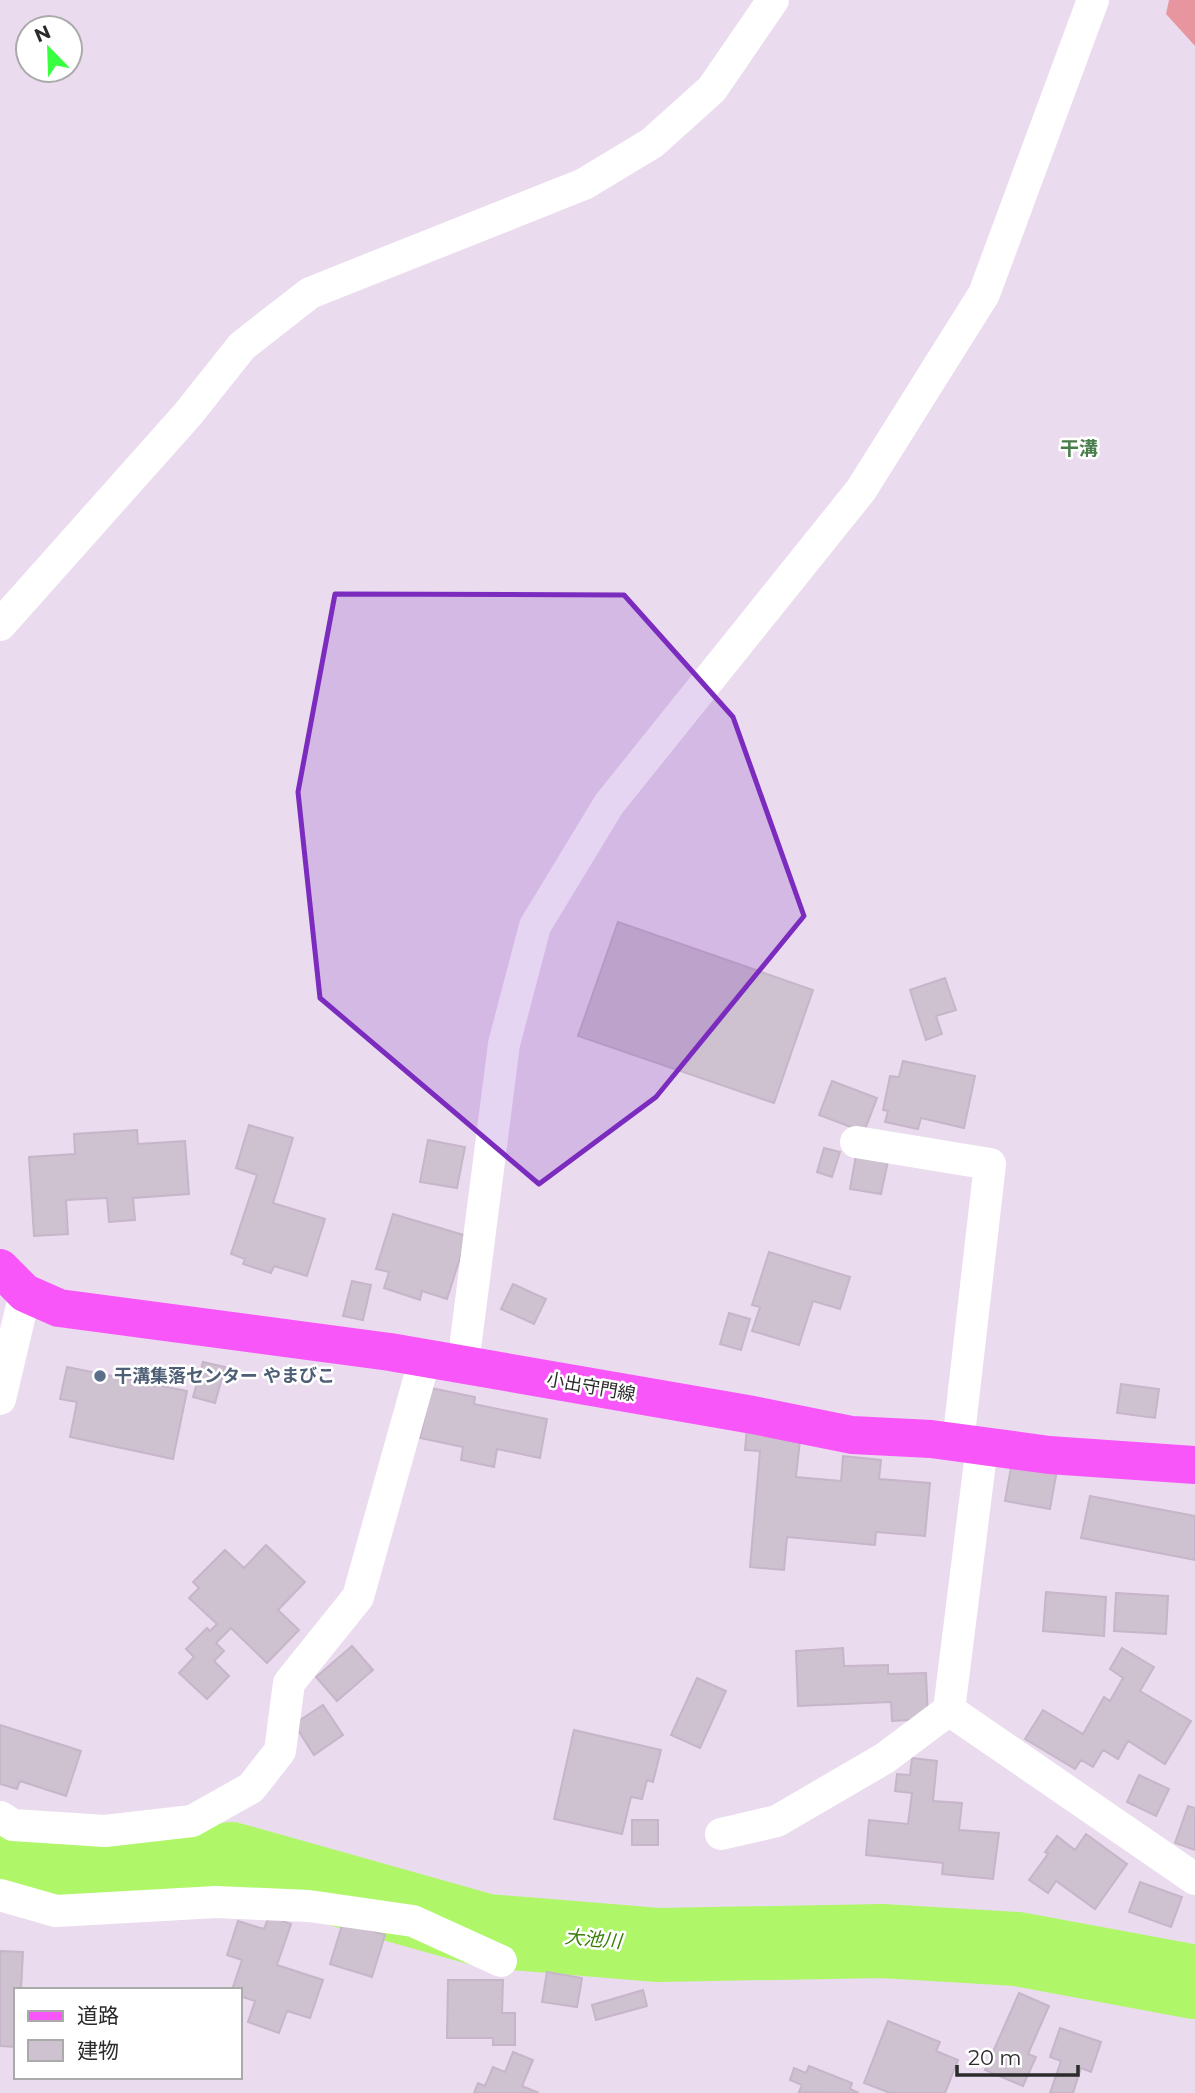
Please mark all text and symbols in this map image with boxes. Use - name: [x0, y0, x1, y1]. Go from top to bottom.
- north arrow: [14, 14, 84, 84]
- text: N: [31, 20, 54, 47]
- district label: 干溝: [1060, 437, 1098, 460]
- place label: 干溝集落センター やまびこ: [114, 1365, 335, 1387]
- marker: 干溝集落センター やまびこ: [92, 1368, 108, 1384]
- street label: 小出守門線: [545, 1368, 637, 1406]
- water label: 大池川: [564, 1925, 624, 1953]
- legend: [14, 1988, 242, 2079]
- text: 道路: [77, 2003, 119, 2028]
- scale bar: [957, 2034, 1078, 2078]
- text: 建物: [77, 2038, 119, 2063]
- text: 20 m: [968, 2045, 1022, 2070]

